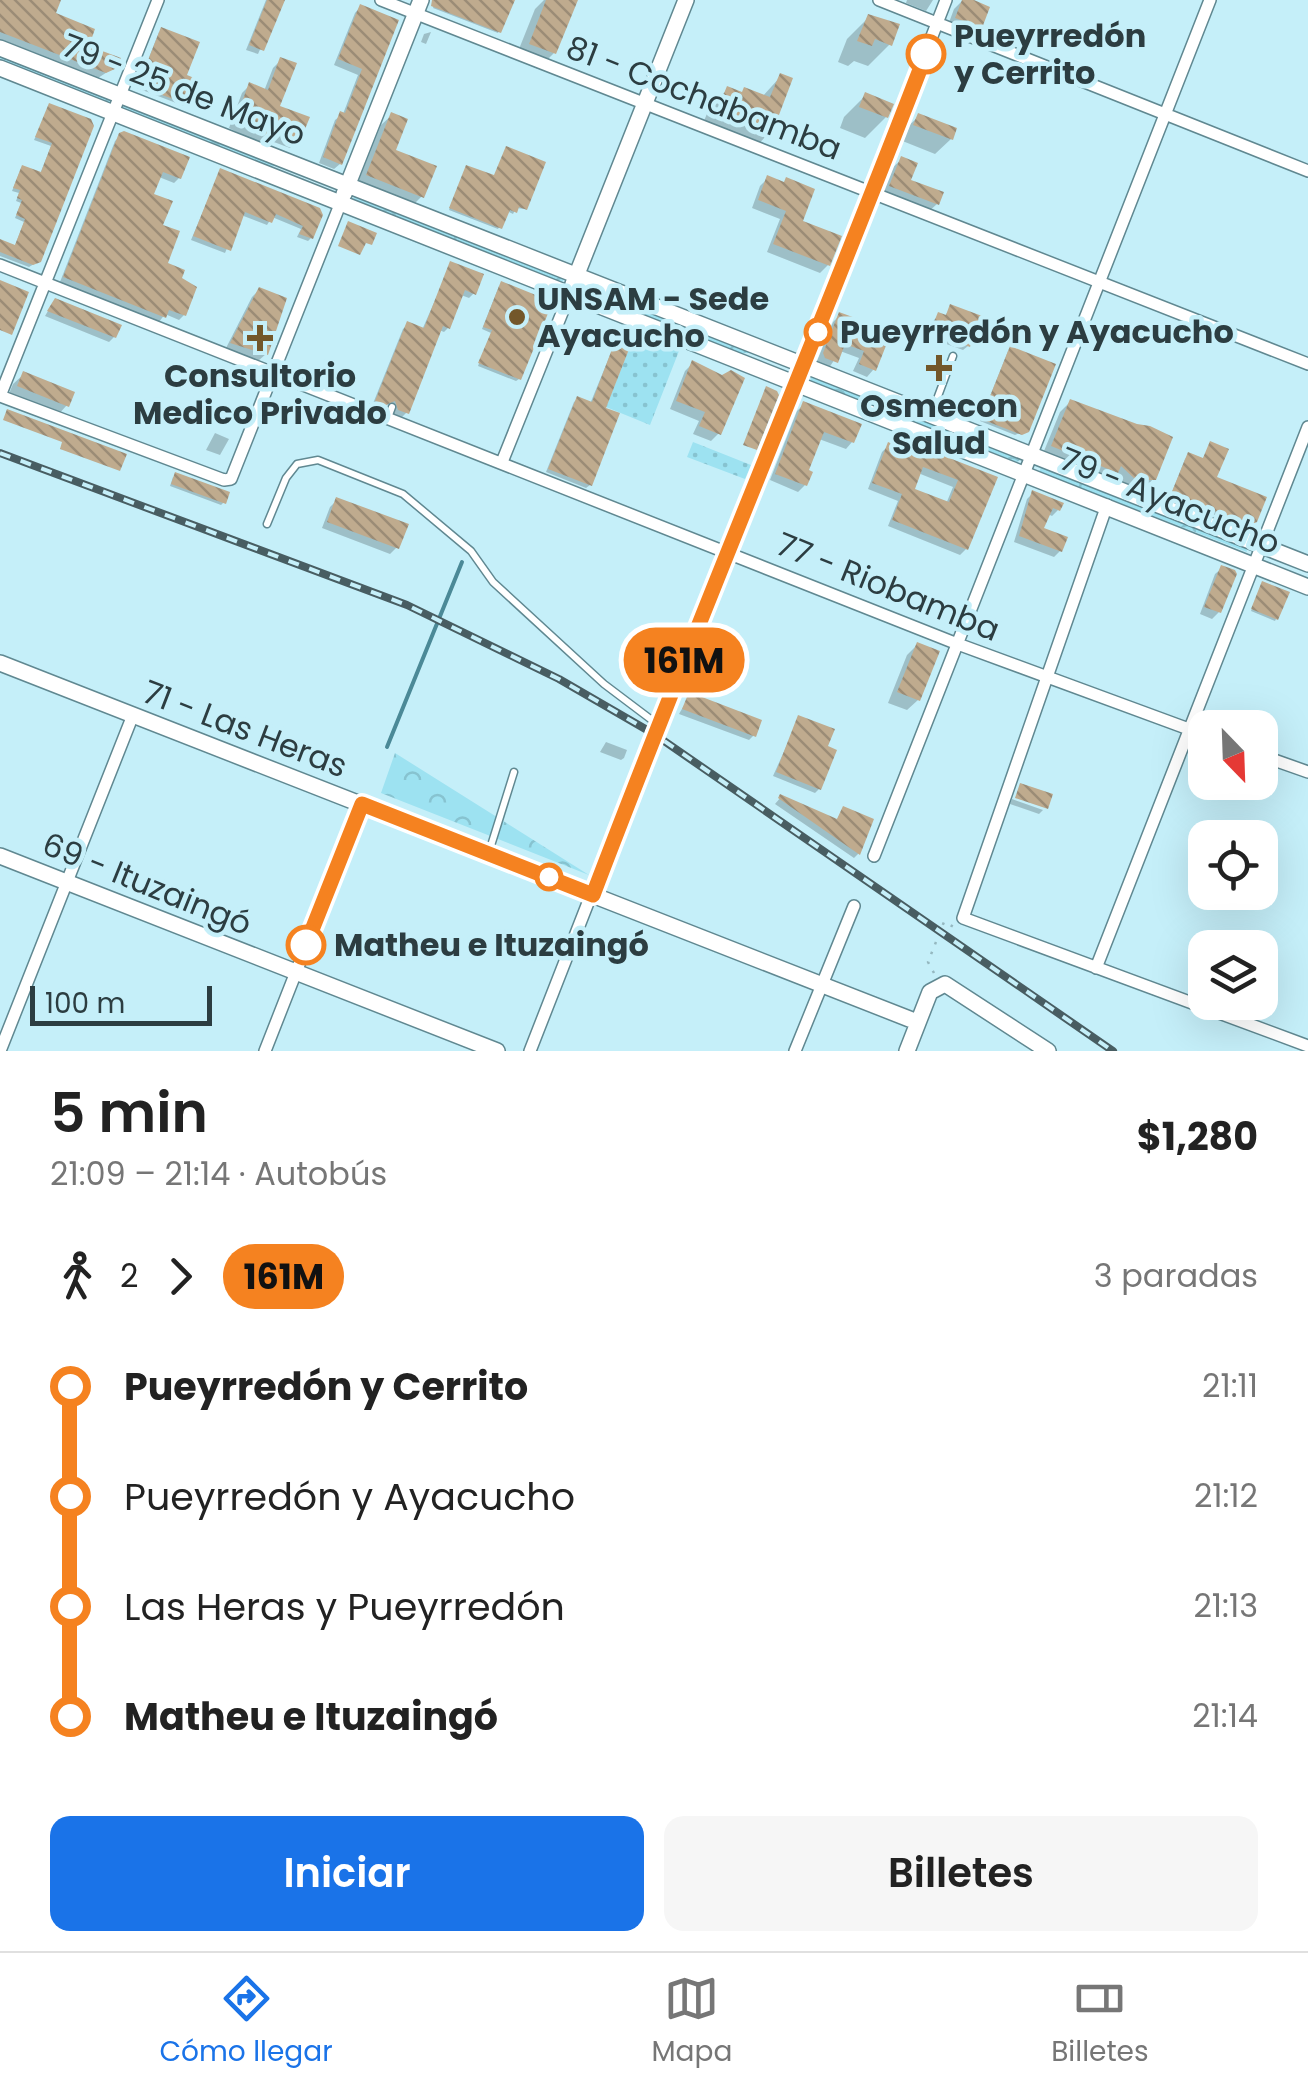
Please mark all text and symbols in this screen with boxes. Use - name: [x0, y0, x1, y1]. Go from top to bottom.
- place label: Pueyrredón y Cerrito: [953, 13, 1146, 95]
- street label: 79 - 25 de Mayo: [56, 22, 312, 157]
- street label: 81 - Cochabamba: [560, 24, 848, 171]
- marker: Pueyrredón y Cerrito: [907, 35, 945, 73]
- place label: UNSAM - Sede Ayacucho: [537, 276, 769, 358]
- marker: UNSAM - Sede Ayacucho: [506, 306, 528, 328]
- place label: Pueyrredón y Ayacucho: [840, 309, 1234, 354]
- marker: Pueyrredón y Ayacucho: [805, 319, 831, 345]
- marker: Consultorio Medico Privado: [247, 325, 273, 351]
- place label: Consultorio Medico Privado: [133, 353, 387, 435]
- marker: Osmecon Salud: [926, 355, 952, 381]
- place label: Osmecon Salud: [860, 383, 1018, 465]
- street label: 79 - Ayacucho: [1053, 436, 1287, 565]
- street label: 77 - Riobamba: [770, 521, 1006, 652]
- line badge: 161M: [614, 628, 754, 692]
- text: 161M: [644, 636, 724, 685]
- street label: 71 - Las Heras: [137, 669, 354, 788]
- north arrow: [1188, 710, 1278, 800]
- map controls: [1188, 710, 1278, 1020]
- button: locate: [1188, 820, 1278, 910]
- street label: 69 - Ituzaingó: [36, 821, 258, 946]
- unlabelled marker: [536, 864, 562, 890]
- place label: Matheu e Ituzaingó: [334, 922, 649, 967]
- marker: Matheu e Ituzaingó: [287, 926, 325, 964]
- button: layers: [1188, 930, 1278, 1020]
- scale bar: [30, 981, 212, 1026]
- text: 100 m: [45, 984, 125, 1023]
- text: 5 min: [50, 1074, 208, 1151]
- text: $1,280: [1137, 1110, 1258, 1163]
- text: 21:09 – 21:14 · Autobús: [50, 1151, 387, 1196]
- icon: walk: [50, 1249, 105, 1304]
- icon: forward: [153, 1249, 208, 1304]
- text: 161M: [243, 1252, 324, 1301]
- text: 2: [120, 1253, 138, 1298]
- text: 3 paradas: [1094, 1253, 1258, 1298]
- text: Pueyrredón y Cerrito: [124, 1360, 528, 1413]
- text: 21:11: [1202, 1363, 1258, 1408]
- text: Pueyrredón y Ayacucho: [124, 1470, 575, 1523]
- text: 21:12: [1194, 1473, 1258, 1518]
- text: Las Heras y Pueyrredón: [124, 1580, 565, 1633]
- text: 21:13: [1193, 1583, 1258, 1628]
- text: Matheu e Ituzaingó: [124, 1690, 498, 1743]
- text: 21:14: [1192, 1693, 1258, 1738]
- button: Iniciar: [50, 1816, 644, 1931]
- button: Billetes: [664, 1816, 1258, 1931]
- tab: Cómo llegar: [159, 1971, 333, 2073]
- tab: Mapa: [651, 1971, 732, 2073]
- tab: Billetes: [1051, 1971, 1149, 2073]

